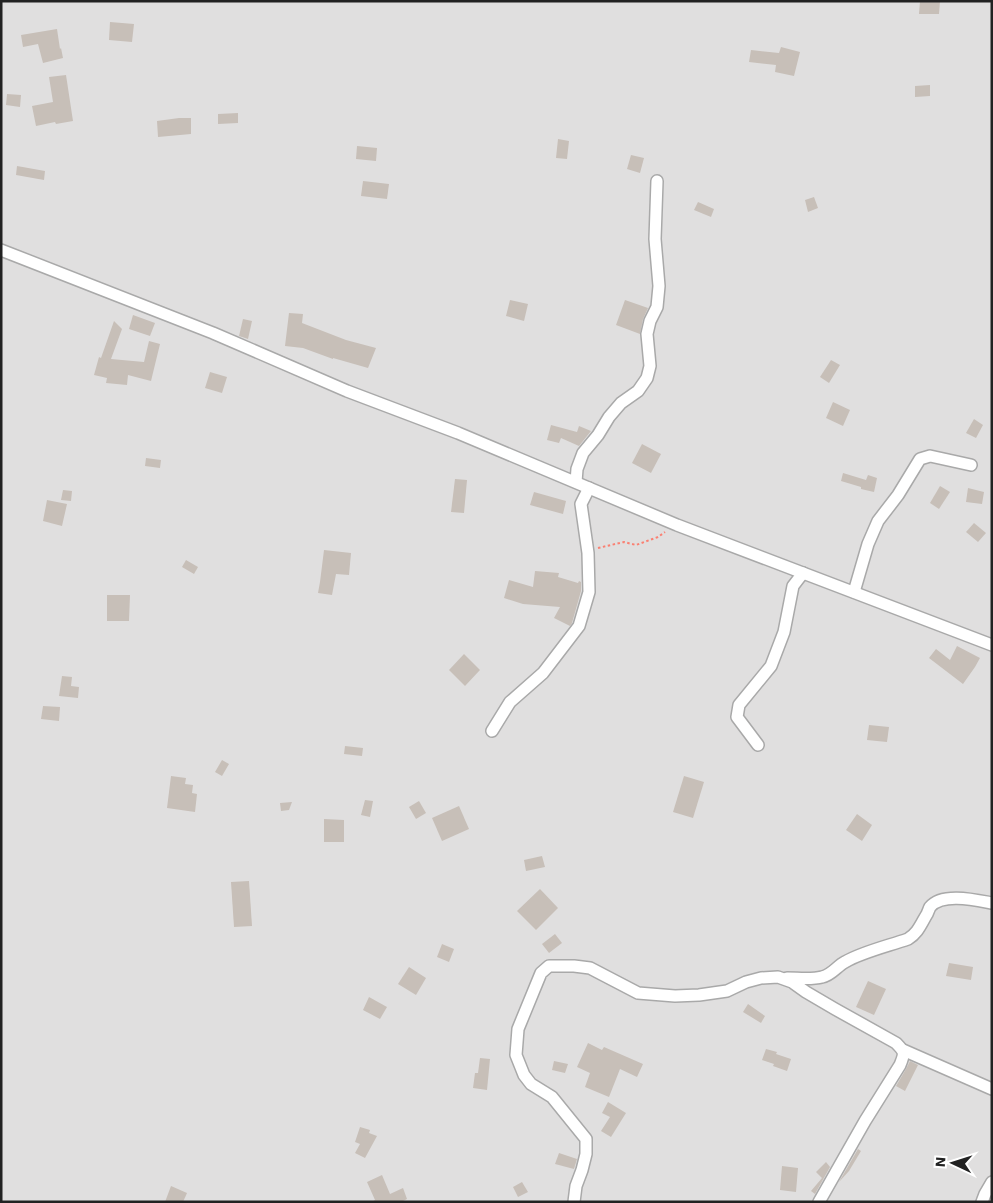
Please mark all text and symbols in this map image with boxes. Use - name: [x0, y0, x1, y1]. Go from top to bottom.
- north arrow: [928, 1138, 978, 1188]
- text: N: [932, 1156, 948, 1168]

